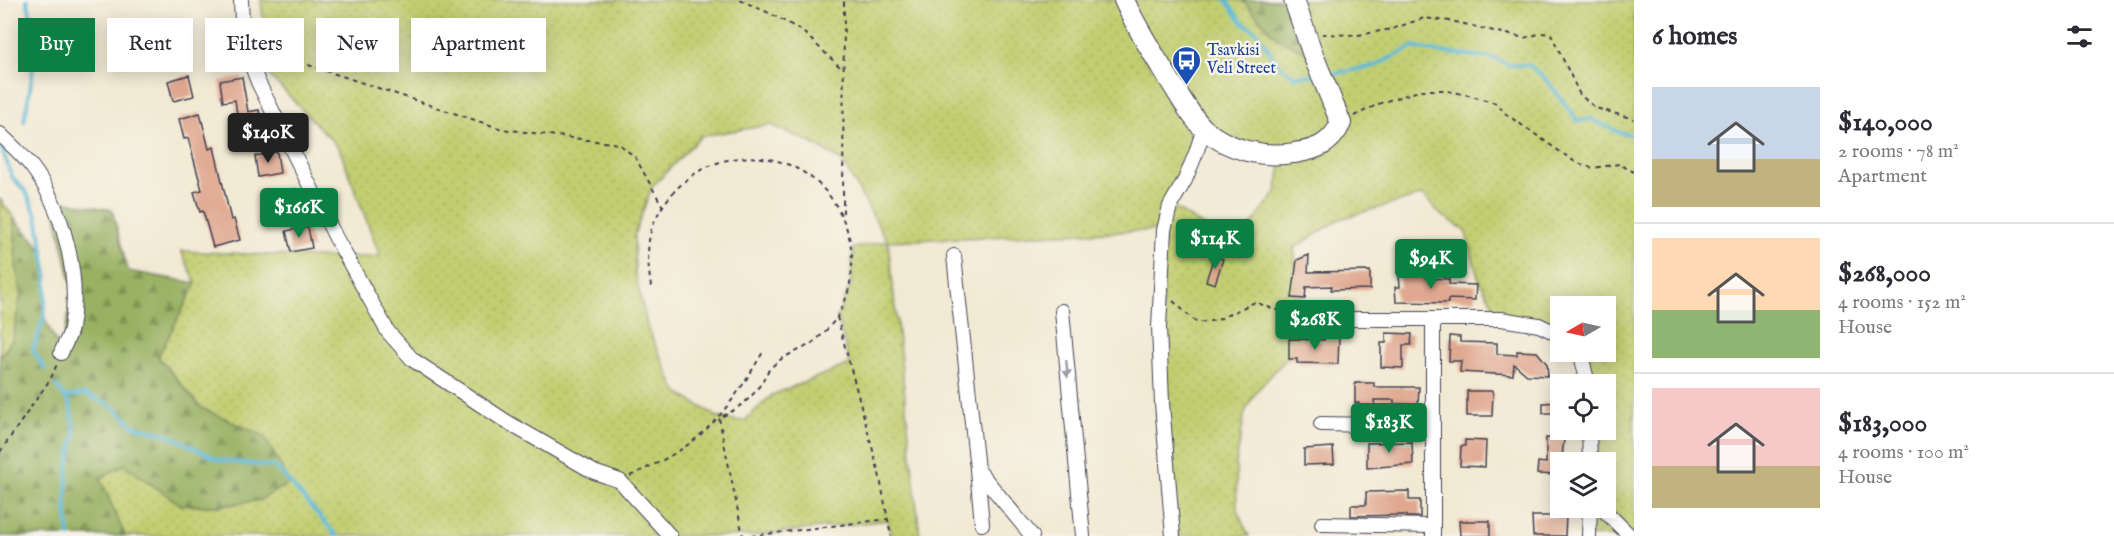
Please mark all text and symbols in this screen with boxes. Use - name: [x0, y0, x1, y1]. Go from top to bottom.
- chip: Buy: [18, 18, 95, 72]
- chip: Rent: [107, 18, 193, 72]
- chip: Filters: [205, 18, 304, 72]
- chip: New: [316, 18, 399, 72]
- chip: Apartment: [411, 18, 546, 72]
- text: 6 homes: [1652, 20, 1737, 53]
- icon: filters: [2063, 20, 2096, 53]
- place label: Tsavkisi Veli Street: [1206, 41, 1276, 79]
- bus stop icon: Tsavkisi Veli Street: [1170, 44, 1202, 86]
- text: $140,000: [1838, 106, 1933, 139]
- icon: home: [1700, 111, 1772, 183]
- pin: $140K: [226, 113, 310, 164]
- text: $140K: [242, 120, 294, 145]
- text: 2 rooms · 78 m²: [1838, 139, 1959, 164]
- text: Apartment: [1838, 164, 1927, 189]
- pin: $166K: [257, 188, 341, 239]
- text: $166K: [274, 195, 324, 220]
- pin: $114K: [1173, 219, 1257, 270]
- text: $114K: [1190, 226, 1240, 251]
- pin: $94K: [1395, 239, 1467, 290]
- text: $94K: [1409, 246, 1453, 271]
- text: $268,000: [1838, 257, 1931, 290]
- icon: home: [1700, 262, 1772, 334]
- text: 4 rooms · 152 m²: [1838, 290, 1966, 315]
- north arrow: [1550, 296, 1616, 362]
- map controls: [1550, 296, 1616, 518]
- pin: $268K: [1273, 300, 1357, 351]
- text: $268K: [1289, 307, 1341, 332]
- text: House: [1838, 315, 1892, 340]
- one-way arrow: [1062, 359, 1072, 378]
- button: locate: [1550, 374, 1616, 440]
- pin: $183K: [1347, 403, 1431, 454]
- text: $183,000: [1838, 407, 1927, 440]
- text: $183K: [1365, 410, 1413, 435]
- icon: home: [1700, 412, 1772, 484]
- text: 4 rooms · 100 m²: [1838, 440, 1969, 465]
- button: layers: [1550, 452, 1616, 518]
- text: House: [1838, 465, 1892, 490]

